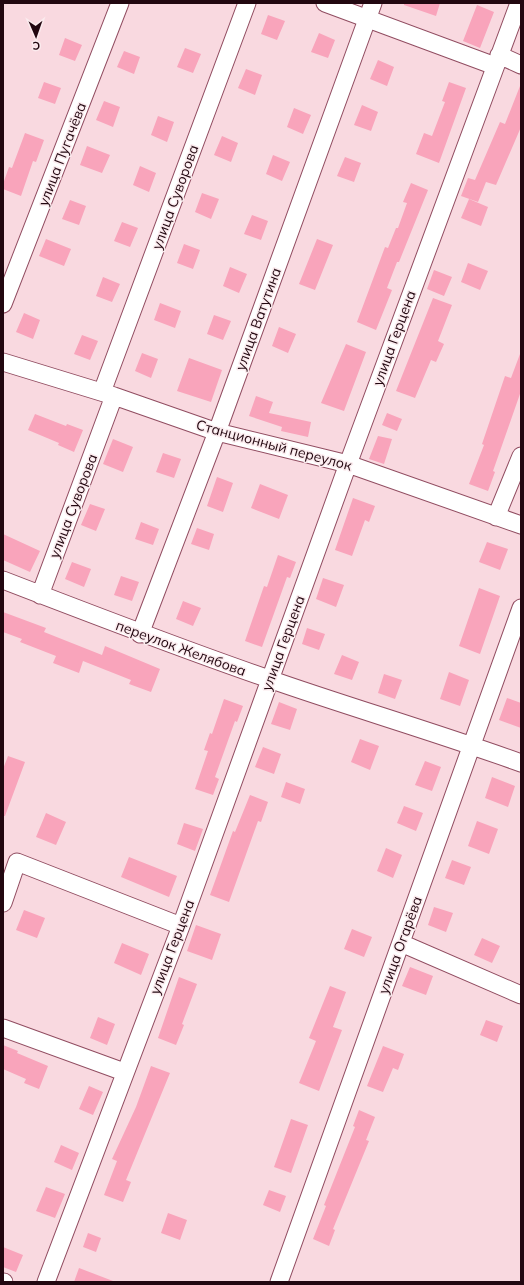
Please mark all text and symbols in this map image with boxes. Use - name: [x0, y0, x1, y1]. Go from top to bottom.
- north arrow: [16, 16, 56, 56]
- text: С: [32, 39, 40, 53]
- street label: улица Пугачёва: [34, 100, 90, 208]
- street label: улица Суворова: [148, 142, 202, 252]
- street label: улица Ватутина: [231, 265, 285, 373]
- street label: улица Герцена: [368, 288, 420, 388]
- street label: Станционный переулок: [194, 416, 354, 475]
- street label: улица Суворова: [45, 451, 101, 561]
- street label: улица Герцена: [257, 593, 309, 693]
- street label: переулок Желябова: [113, 616, 249, 680]
- street label: улица Огарёва: [374, 894, 426, 996]
- street label: улица Герцена: [146, 897, 198, 997]

